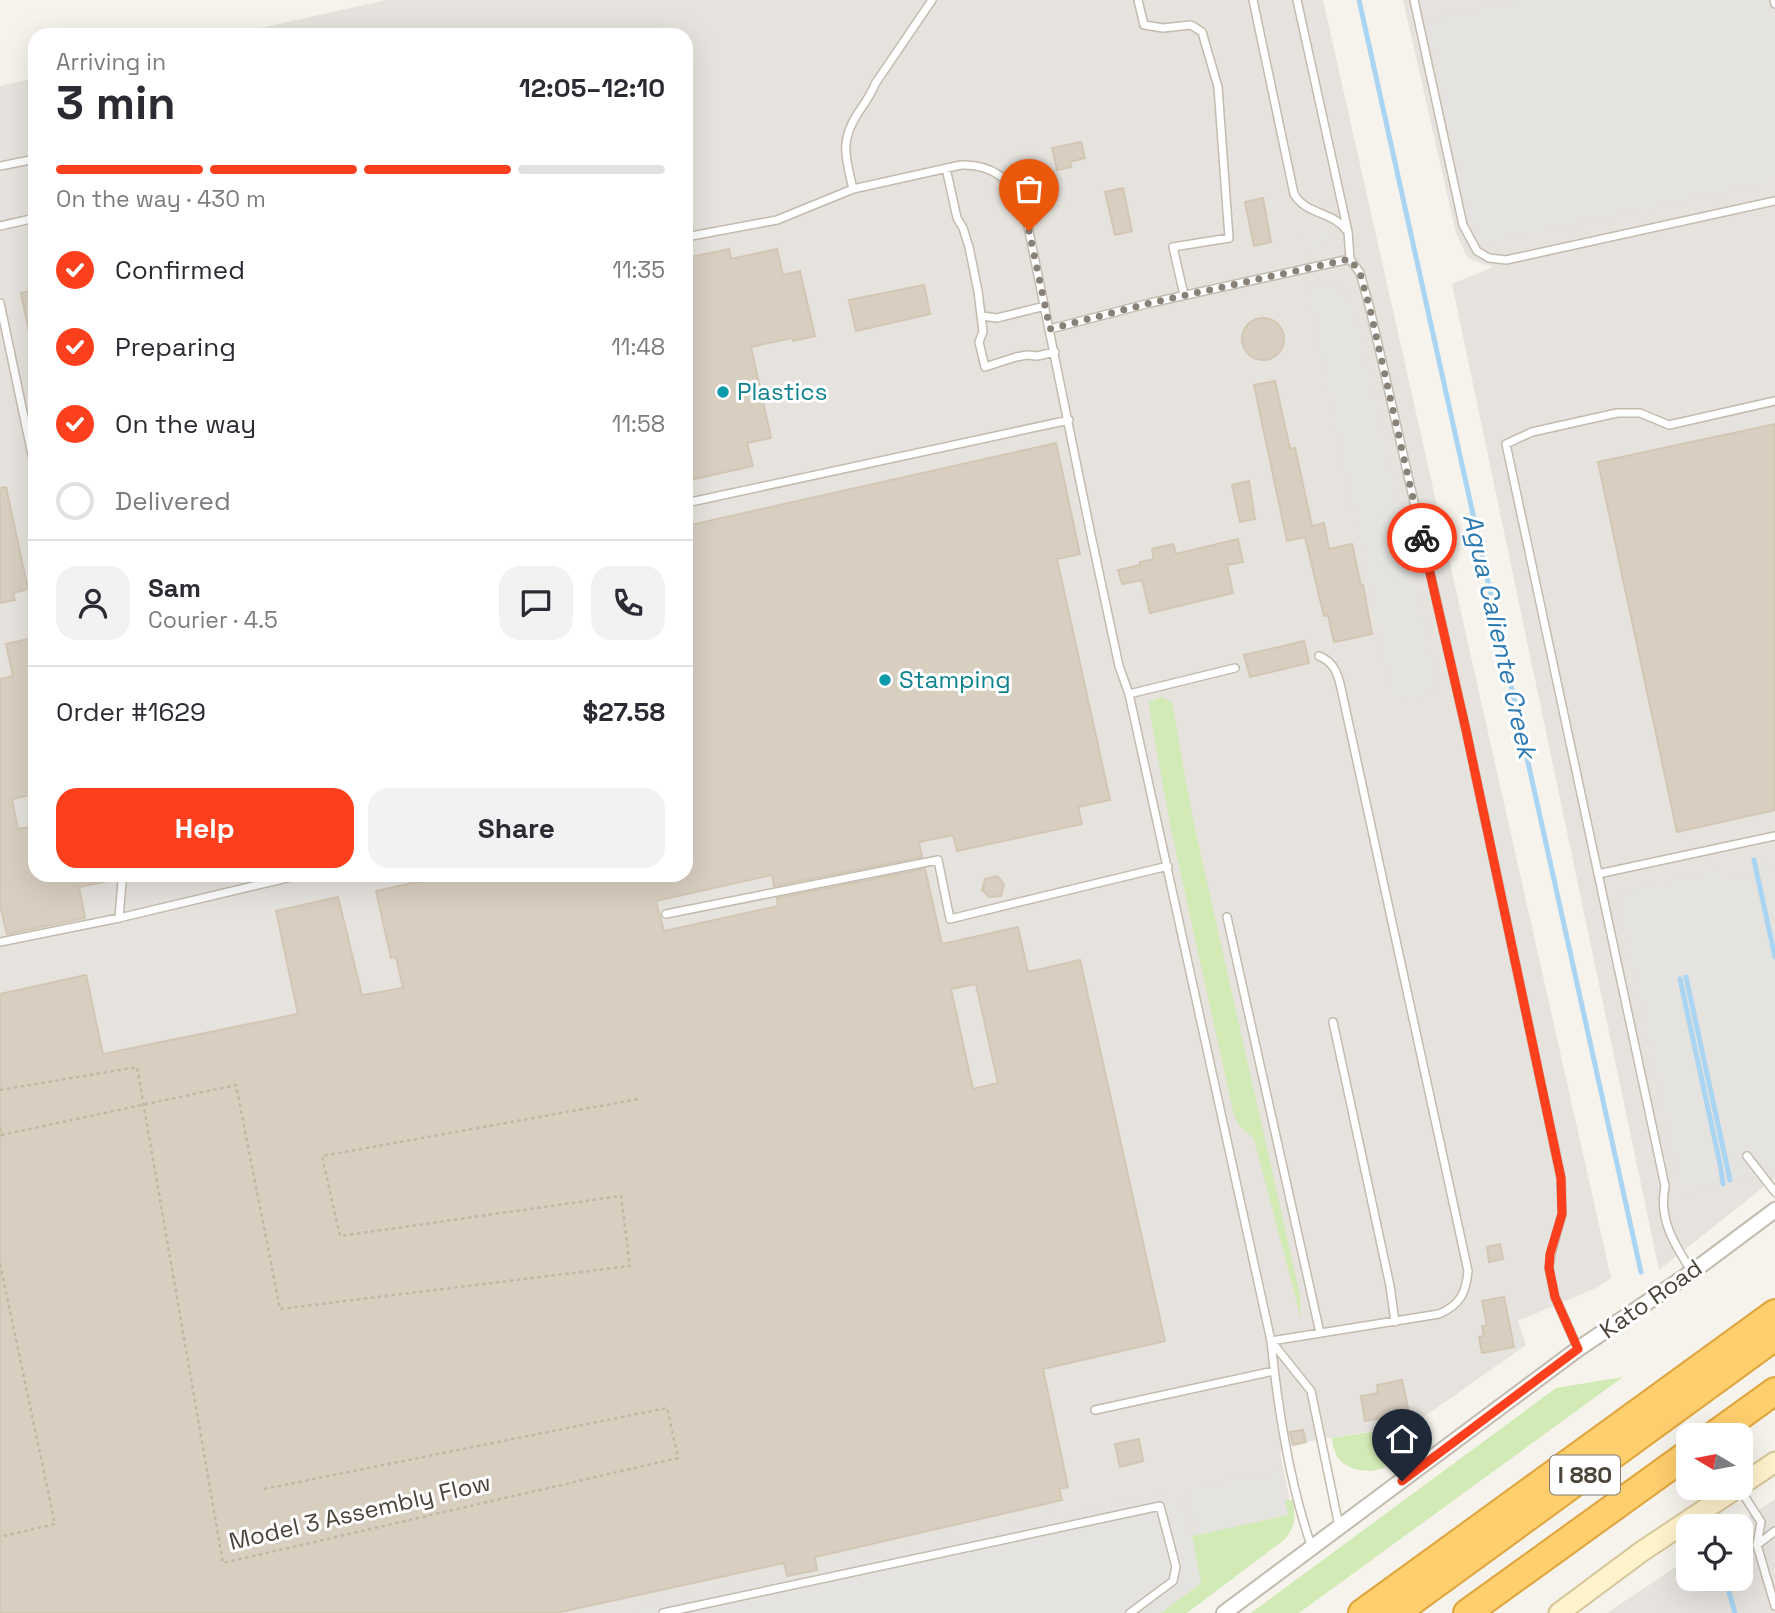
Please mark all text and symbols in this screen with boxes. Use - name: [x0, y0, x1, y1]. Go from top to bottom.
- text: Arriving in: [56, 47, 166, 77]
- text: 12:05–12:10: [519, 71, 665, 105]
- text: 3 min: [56, 74, 176, 132]
- pin: [999, 159, 1059, 231]
- icon: bag: [1010, 170, 1048, 208]
- text: On the way · 430 m: [56, 184, 266, 214]
- icon: check: [56, 251, 94, 289]
- text: Confirmed: [115, 253, 245, 287]
- text: 11:35: [612, 255, 665, 285]
- icon: check: [56, 328, 94, 366]
- text: Preparing: [115, 330, 236, 364]
- text: 11:48: [611, 332, 665, 362]
- place label: Plastics: [737, 376, 827, 407]
- marker: Plastics: [715, 384, 731, 400]
- icon: check: [56, 405, 94, 443]
- text: On the way: [115, 407, 256, 441]
- text: 11:58: [612, 409, 665, 439]
- text: Delivered: [115, 484, 231, 518]
- courier: [1387, 503, 1457, 573]
- water label: Agua Caliente Creek: [1455, 510, 1545, 765]
- icon: bike: [1403, 519, 1441, 557]
- button: person: [56, 566, 130, 640]
- button: chat: [499, 566, 573, 640]
- button: phone: [591, 566, 665, 640]
- text: Sam: [148, 571, 201, 605]
- text: Courier · 4.5: [148, 605, 278, 635]
- place label: Stamping: [899, 664, 1011, 695]
- marker: Stamping: [877, 672, 893, 688]
- text: Order #1629: [56, 695, 206, 729]
- text: $27.58: [582, 695, 665, 729]
- button: Help: [56, 788, 354, 868]
- button: Share: [368, 788, 665, 868]
- street label: Kato Road: [1593, 1252, 1708, 1345]
- pin: [1372, 1409, 1432, 1481]
- icon: home: [1383, 1420, 1421, 1458]
- north arrow: [1676, 1423, 1754, 1500]
- map controls: [1676, 1423, 1753, 1591]
- road number: I 880: [1550, 1456, 1620, 1494]
- street label: Model 3 Assembly Flow: [226, 1466, 494, 1557]
- button: locate: [1676, 1514, 1753, 1591]

